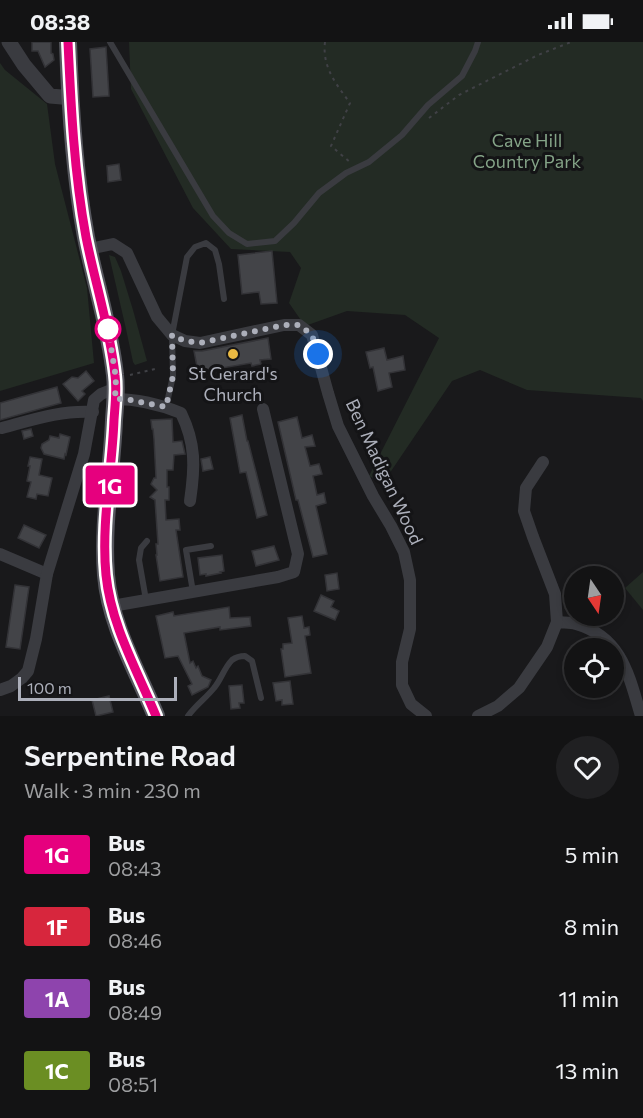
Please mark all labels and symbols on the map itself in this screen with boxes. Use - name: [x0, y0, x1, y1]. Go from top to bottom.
- park label: Cave Hill Country Park: [473, 129, 581, 172]
- unlabelled marker: [95, 316, 121, 342]
- your location: [303, 339, 333, 369]
- marker: St Gerard's Church: [226, 347, 240, 361]
- place label: St Gerard's Church: [188, 362, 278, 405]
- street label: Ben Madigan Wood: [342, 395, 428, 548]
- line badge: 1G: [83, 466, 137, 504]
- north arrow: [564, 566, 624, 626]
- scale bar: [18, 674, 177, 702]

